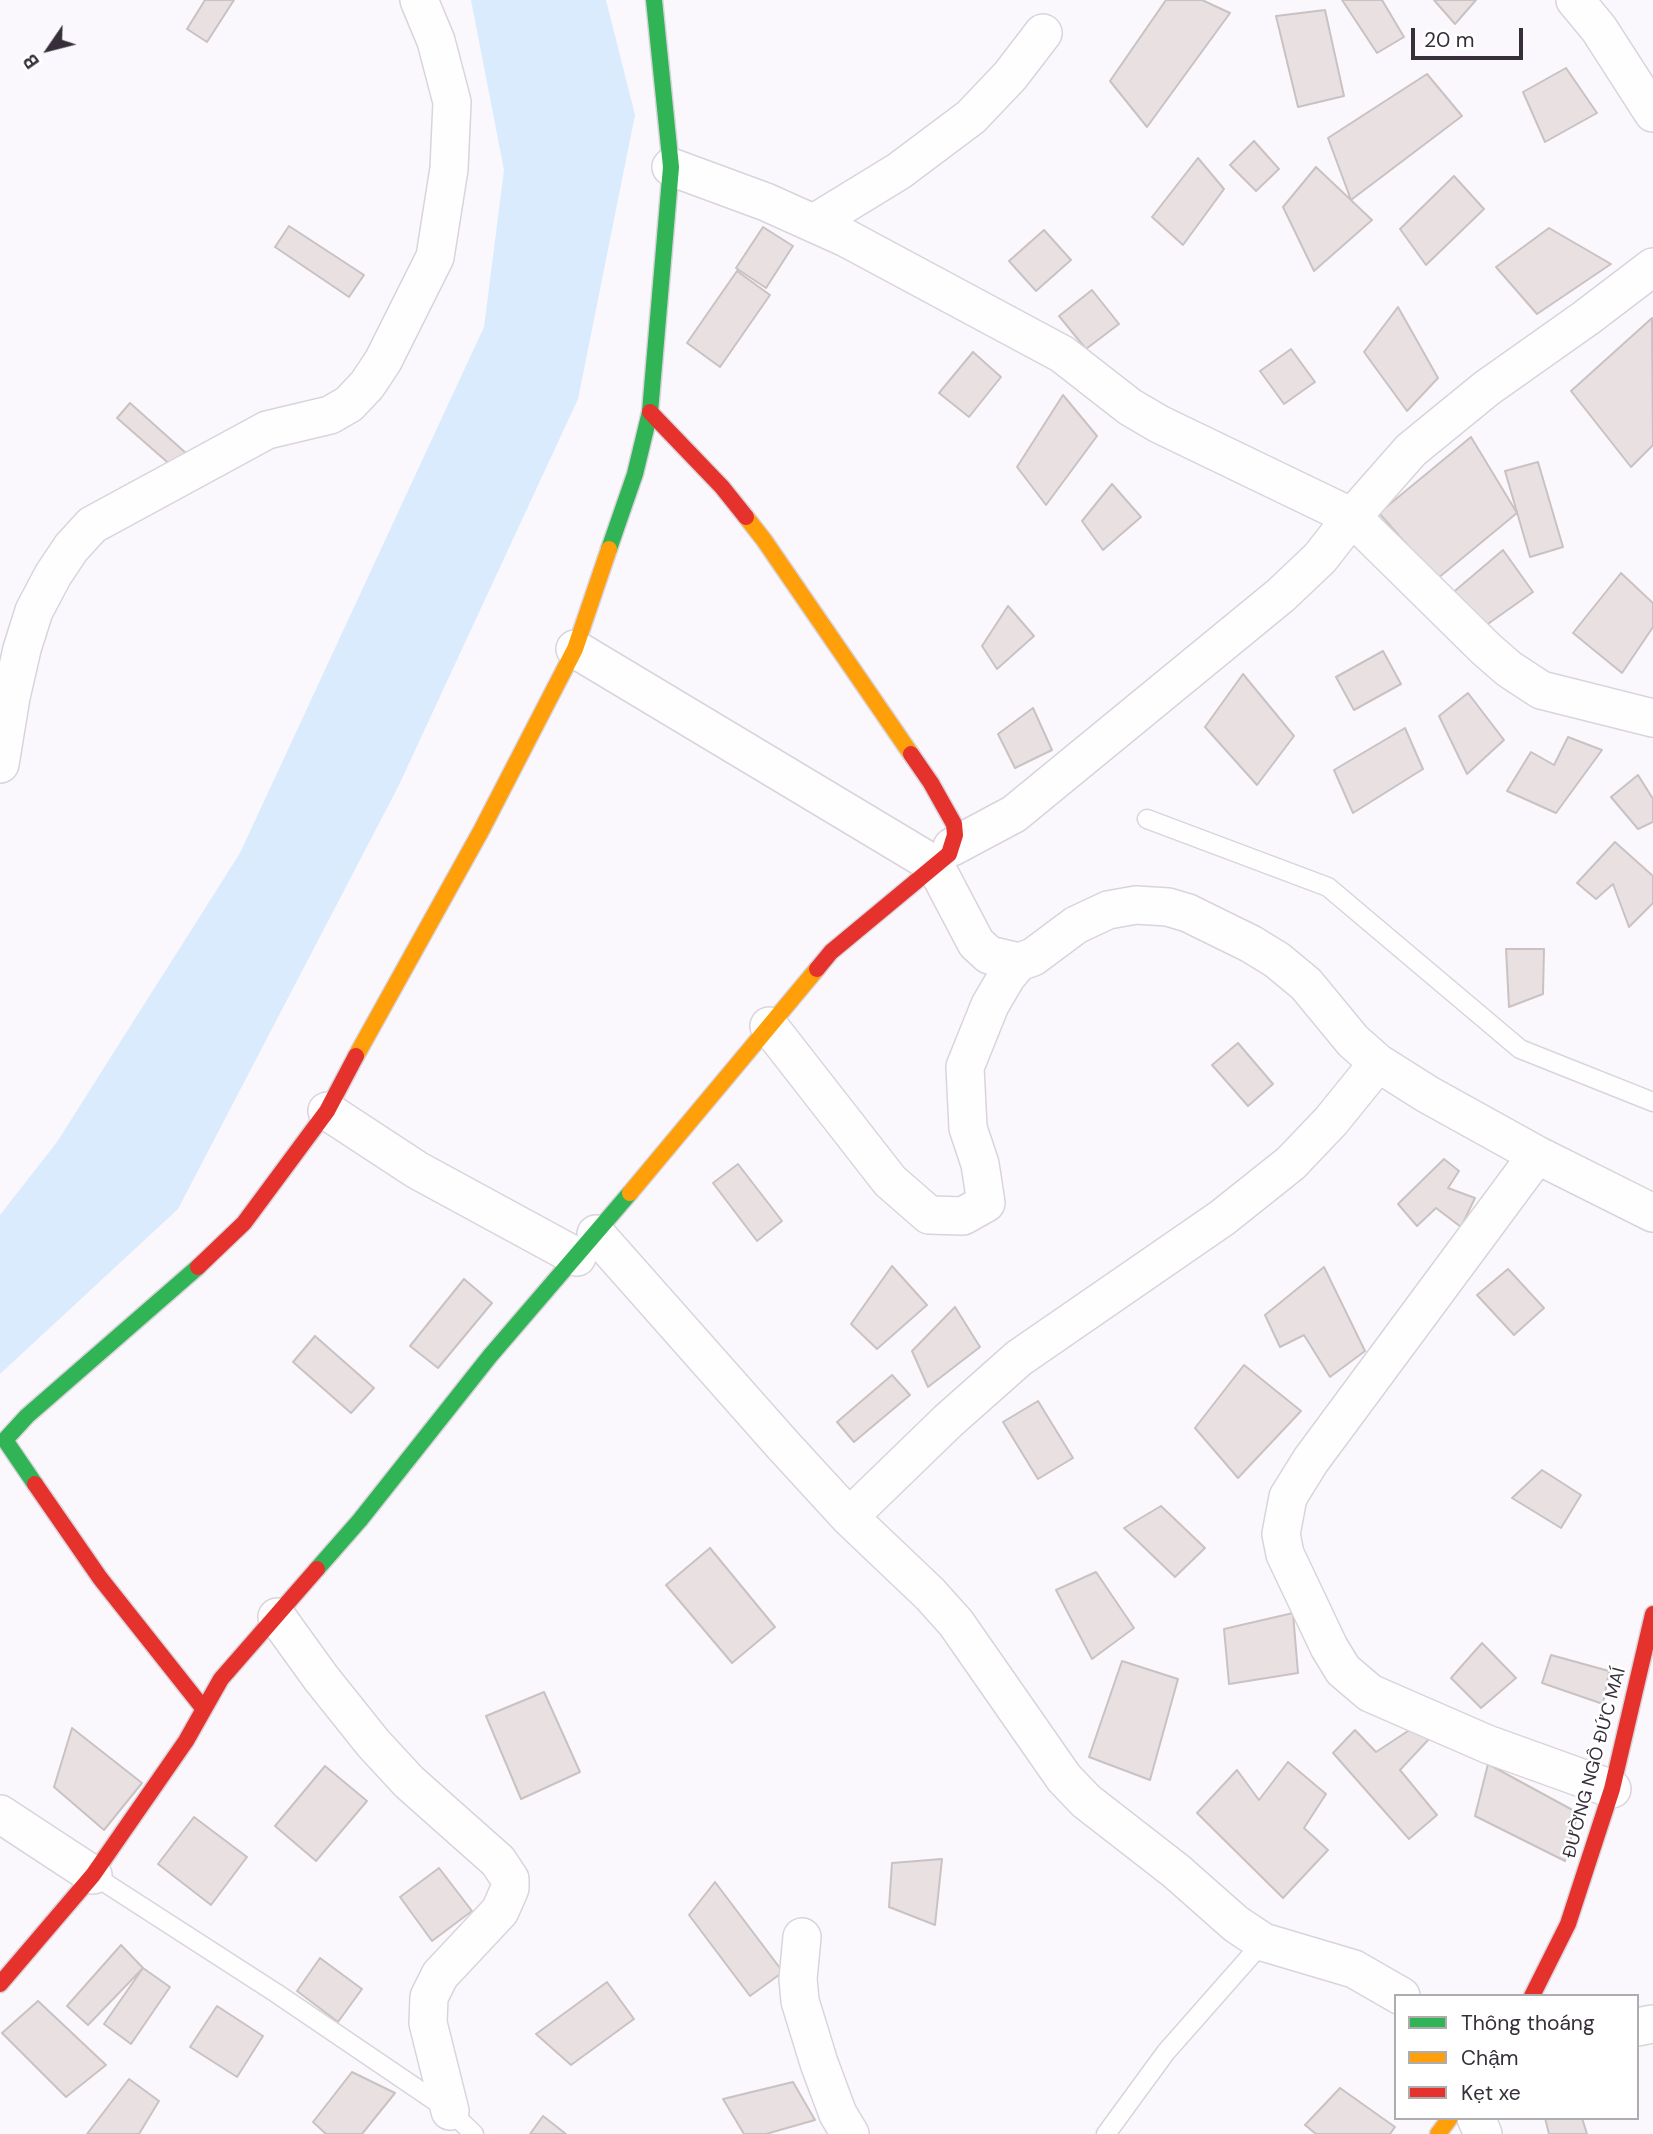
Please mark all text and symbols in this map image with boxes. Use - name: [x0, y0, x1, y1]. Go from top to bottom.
- north arrow: [14, 14, 84, 84]
- scale bar: [1415, 14, 1527, 58]
- text: 20 m: [1424, 26, 1475, 54]
- text: B: [18, 49, 45, 73]
- street label: ĐƯỜNG NGÔ ĐỨC MAÍ: [1559, 1665, 1631, 1861]
- legend: [1394, 1994, 1639, 2120]
- text: Thông thoáng: [1461, 2009, 1595, 2037]
- text: Chậm: [1461, 2044, 1519, 2072]
- text: Kẹt xe: [1461, 2079, 1521, 2107]

